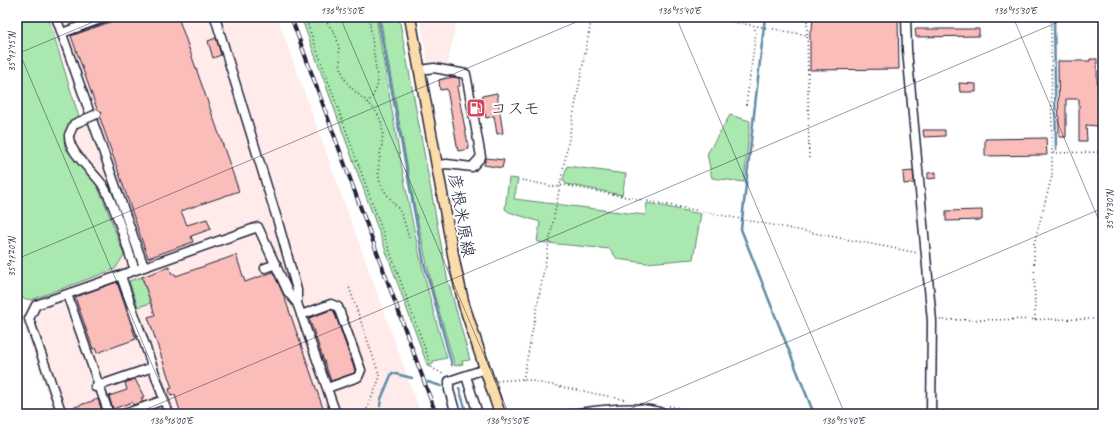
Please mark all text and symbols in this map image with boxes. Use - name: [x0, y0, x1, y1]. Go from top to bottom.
- text: 136°15'50"E: [320, 4, 365, 17]
- text: 136°15'40"E: [657, 4, 702, 17]
- text: 136°15'30"E: [993, 4, 1038, 17]
- text: 35°17'15"N: [5, 30, 18, 72]
- fuel station icon: コスモ: [465, 97, 487, 119]
- place label: コスモ: [490, 98, 540, 119]
- street label: 彦根米原線: [444, 171, 479, 259]
- text: 35°17'30"N: [1103, 188, 1116, 230]
- text: 35°17'20"N: [5, 235, 18, 277]
- text: 136°16'00"E: [149, 414, 194, 427]
- text: 136°15'50"E: [485, 414, 530, 427]
- text: 136°15'40"E: [821, 414, 866, 427]

